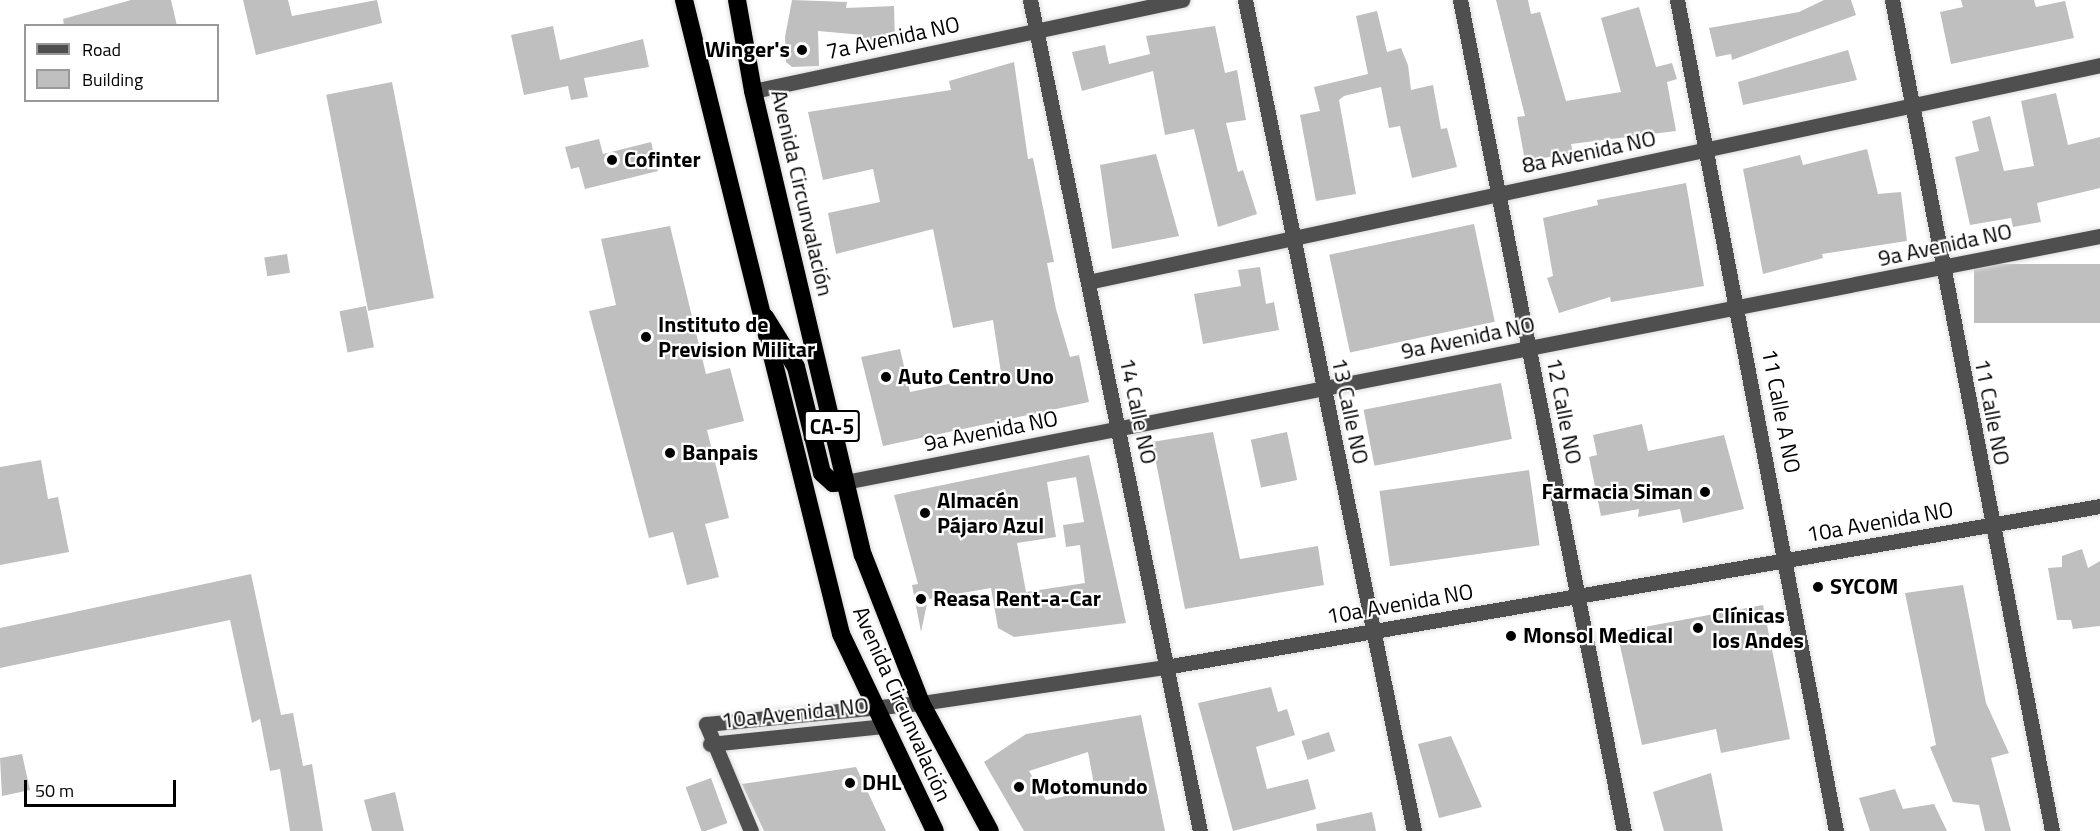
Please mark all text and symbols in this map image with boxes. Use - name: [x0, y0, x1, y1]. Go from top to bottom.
- street label: 7a Avenida NO: [824, 11, 962, 65]
- legend: [24, 24, 219, 102]
- text: Road: [82, 36, 121, 63]
- place label: Winger's: [705, 37, 790, 63]
- marker: Winger's: [795, 43, 809, 57]
- text: Building: [82, 66, 143, 93]
- street label: Avenida Circunvalación: [765, 87, 839, 299]
- street label: 8a Avenida NO: [1520, 125, 1658, 179]
- place label: Cofinter: [624, 147, 701, 173]
- marker: Cofinter: [605, 153, 619, 167]
- street label: 9a Avenida NO: [1876, 218, 2014, 272]
- place label: Instituto de Prevision Militar: [658, 311, 815, 362]
- street label: 9a Avenida NO: [1399, 311, 1537, 365]
- marker: Instituto de Prevision Militar: [639, 330, 653, 344]
- street label: 11 Calle A NO: [1756, 347, 1806, 475]
- street label: 14 Calle NO: [1114, 355, 1162, 467]
- street label: 13 Calle NO: [1326, 355, 1374, 467]
- street label: 12 Calle NO: [1541, 355, 1587, 467]
- street label: 11 Calle NO: [1969, 356, 2015, 468]
- place label: Auto Centro Uno: [898, 364, 1054, 390]
- marker: Auto Centro Uno: [879, 370, 893, 384]
- street label: 9a Avenida NO: [922, 405, 1060, 457]
- road number: CA-5: [804, 408, 860, 444]
- place label: Banpais: [682, 440, 758, 466]
- marker: Banpais: [663, 446, 677, 460]
- place label: Farmacia Siman: [1541, 479, 1693, 505]
- marker: Farmacia Siman: [1698, 485, 1712, 499]
- place label: Almacén Pájaro Azul: [937, 487, 1044, 538]
- street label: 10a Avenida NO: [1805, 496, 1955, 548]
- marker: Almacén Pájaro Azul: [918, 506, 932, 520]
- place label: SYCOM: [1830, 574, 1898, 600]
- street label: 10a Avenida NO: [1325, 578, 1475, 630]
- marker: SYCOM: [1811, 580, 1825, 594]
- place label: Reasa Rent-a-Car: [933, 586, 1101, 612]
- marker: Reasa Rent-a-Car: [914, 592, 928, 606]
- street label: Avenida Circunvalación: [847, 602, 957, 806]
- place label: Clínicas los Andes: [1712, 602, 1804, 654]
- marker: Clínicas los Andes: [1689, 619, 1707, 637]
- place label: Monsol Medical: [1523, 623, 1673, 649]
- marker: Monsol Medical: [1504, 629, 1518, 643]
- street label: 10a Avenida NO: [720, 692, 870, 734]
- scale bar: [27, 768, 178, 806]
- place label: DHL: [862, 770, 901, 796]
- place label: Motomundo: [1031, 774, 1148, 800]
- marker: DHL: [843, 776, 857, 790]
- text: 50 m: [35, 777, 74, 804]
- marker: Motomundo: [1012, 780, 1026, 794]

